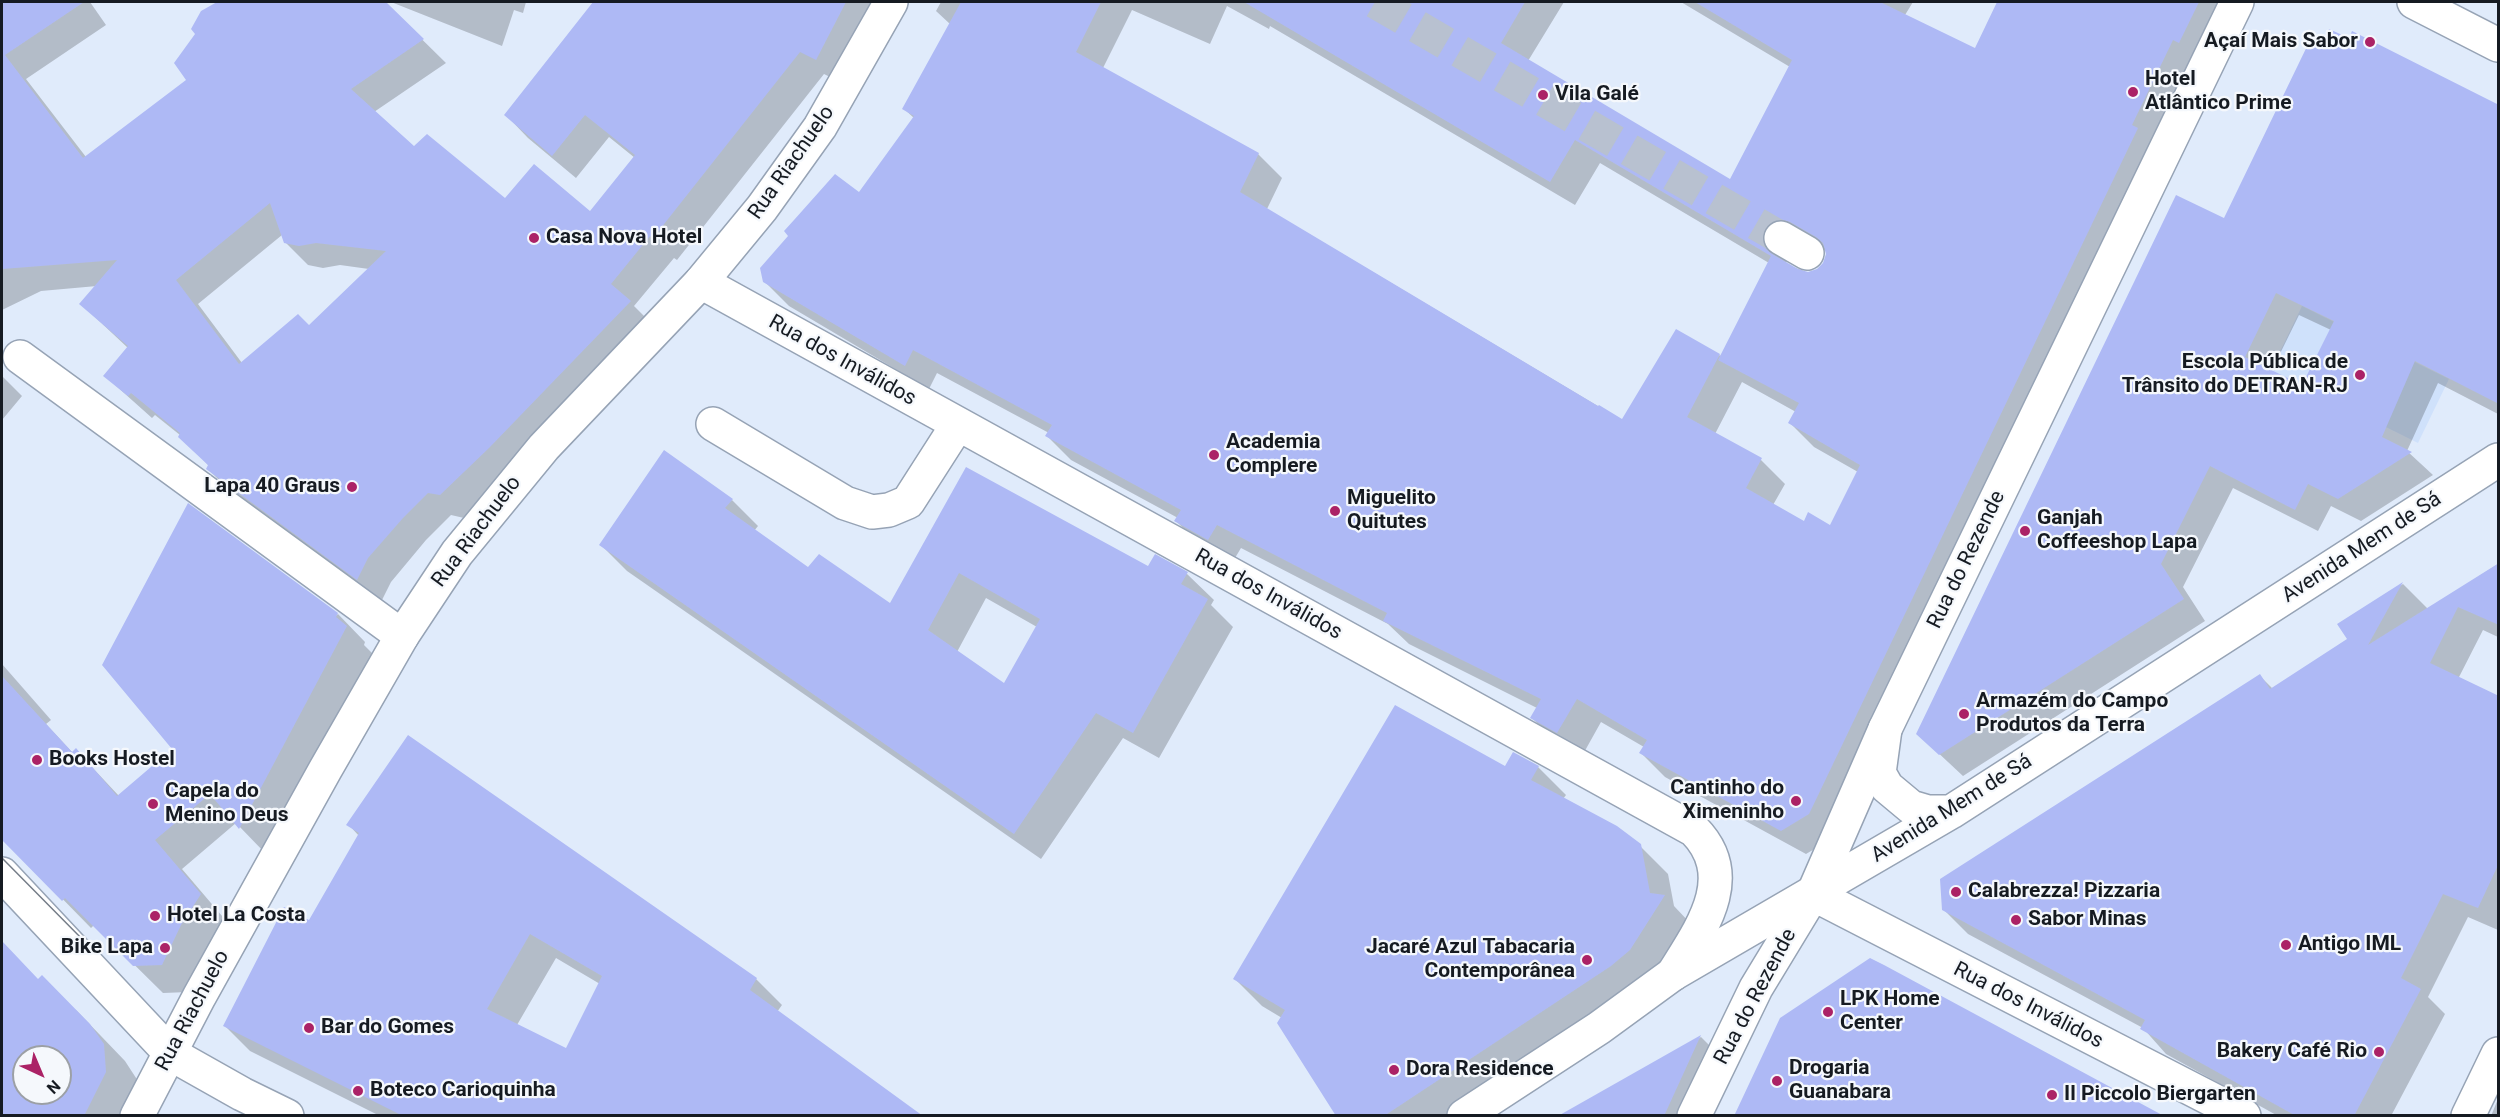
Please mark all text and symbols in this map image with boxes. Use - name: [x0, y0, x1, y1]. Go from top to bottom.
- place label: Açaí Mais Sabor: [2204, 29, 2358, 55]
- marker: Açaí Mais Sabor: [2363, 35, 2377, 49]
- place label: Hotel Atlântico Prime: [2145, 67, 2292, 117]
- place label: Vila Galé: [1555, 82, 1639, 108]
- marker: Hotel Atlântico Prime: [2126, 85, 2140, 99]
- marker: Vila Galé: [1536, 88, 1550, 102]
- street label: Rua Riachuelo: [744, 101, 840, 225]
- place label: Casa Nova Hotel: [546, 225, 702, 251]
- marker: Casa Nova Hotel: [527, 231, 541, 245]
- street label: Rua dos Inválidos: [764, 310, 920, 412]
- place label: Escola Pública de Trânsito do DETRAN-RJ: [2122, 350, 2348, 400]
- marker: Escola Pública de Trânsito do DETRAN-RJ: [2353, 368, 2367, 382]
- place label: Academia Complere: [1226, 430, 1320, 480]
- marker: Academia Complere: [1207, 448, 1221, 462]
- street label: Rua Riachuelo: [427, 471, 527, 593]
- place label: Lapa 40 Graus: [204, 474, 340, 500]
- marker: Lapa 40 Graus: [345, 480, 359, 494]
- place label: Miguelito Quitutes: [1347, 486, 1436, 536]
- street label: Rua do Rezende: [1923, 487, 2011, 633]
- street label: Avenida Mem de Sá: [2278, 487, 2446, 609]
- marker: Miguelito Quitutes: [1328, 504, 1342, 518]
- place label: Ganjah Coffeeshop Lapa: [2037, 506, 2197, 556]
- marker: Ganjah Coffeeshop Lapa: [2018, 524, 2032, 538]
- street label: Rua dos Inválidos: [1190, 544, 1346, 646]
- place label: Armazém do Campo Produtos da Terra: [1976, 689, 2168, 739]
- marker: Armazém do Campo Produtos da Terra: [1957, 707, 1971, 721]
- place label: Books Hostel: [49, 747, 175, 773]
- street label: Avenida Mem de Sá: [1867, 749, 2037, 869]
- marker: Books Hostel: [30, 753, 44, 767]
- place label: Cantinho do Ximeninho: [1670, 776, 1784, 826]
- place label: Capela do Menino Deus: [165, 779, 288, 829]
- marker: Cantinho do Ximeninho: [1789, 794, 1803, 808]
- marker: Capela do Menino Deus: [146, 797, 160, 811]
- place label: Calabrezza! Pizzaria: [1968, 879, 2160, 905]
- marker: Calabrezza! Pizzaria: [1949, 885, 1963, 899]
- place label: Hotel La Costa: [167, 903, 305, 929]
- place label: Sabor Minas: [2028, 907, 2146, 933]
- marker: Hotel La Costa: [148, 909, 162, 923]
- marker: Sabor Minas: [2009, 913, 2023, 927]
- street label: Rua do Rezende: [1710, 925, 1802, 1069]
- place label: Antigo IML: [2298, 932, 2401, 958]
- place label: Bike Lapa: [61, 935, 153, 961]
- place label: Jacaré Azul Tabacaria Contemporânea: [1366, 935, 1575, 985]
- marker: Antigo IML: [2279, 938, 2293, 952]
- marker: Bike Lapa: [158, 941, 172, 955]
- street label: Rua Riachuelo: [151, 946, 235, 1076]
- marker: Jacaré Azul Tabacaria Contemporânea: [1580, 953, 1594, 967]
- street label: Rua dos Inválidos: [1949, 957, 2107, 1055]
- place label: LPK Home Center: [1840, 987, 1940, 1037]
- marker: LPK Home Center: [1821, 1005, 1835, 1019]
- place label: Bar do Gomes: [321, 1015, 454, 1041]
- marker: Bar do Gomes: [302, 1021, 316, 1035]
- place label: Bakery Café Rio: [2217, 1039, 2367, 1065]
- north arrow: [12, 1045, 72, 1105]
- marker: Bakery Café Rio: [2372, 1045, 2386, 1059]
- place label: Drogaria Guanabara: [1789, 1056, 1891, 1106]
- place label: Dora Residence: [1406, 1057, 1554, 1083]
- marker: Dora Residence: [1387, 1063, 1401, 1077]
- marker: Drogaria Guanabara: [1770, 1074, 1784, 1088]
- text: N: [43, 1076, 64, 1098]
- place label: Boteco Carioquinha: [370, 1078, 556, 1104]
- place label: Il Piccolo Biergarten: [2064, 1082, 2256, 1108]
- marker: Boteco Carioquinha: [351, 1084, 365, 1098]
- marker: Il Piccolo Biergarten: [2045, 1088, 2059, 1102]

